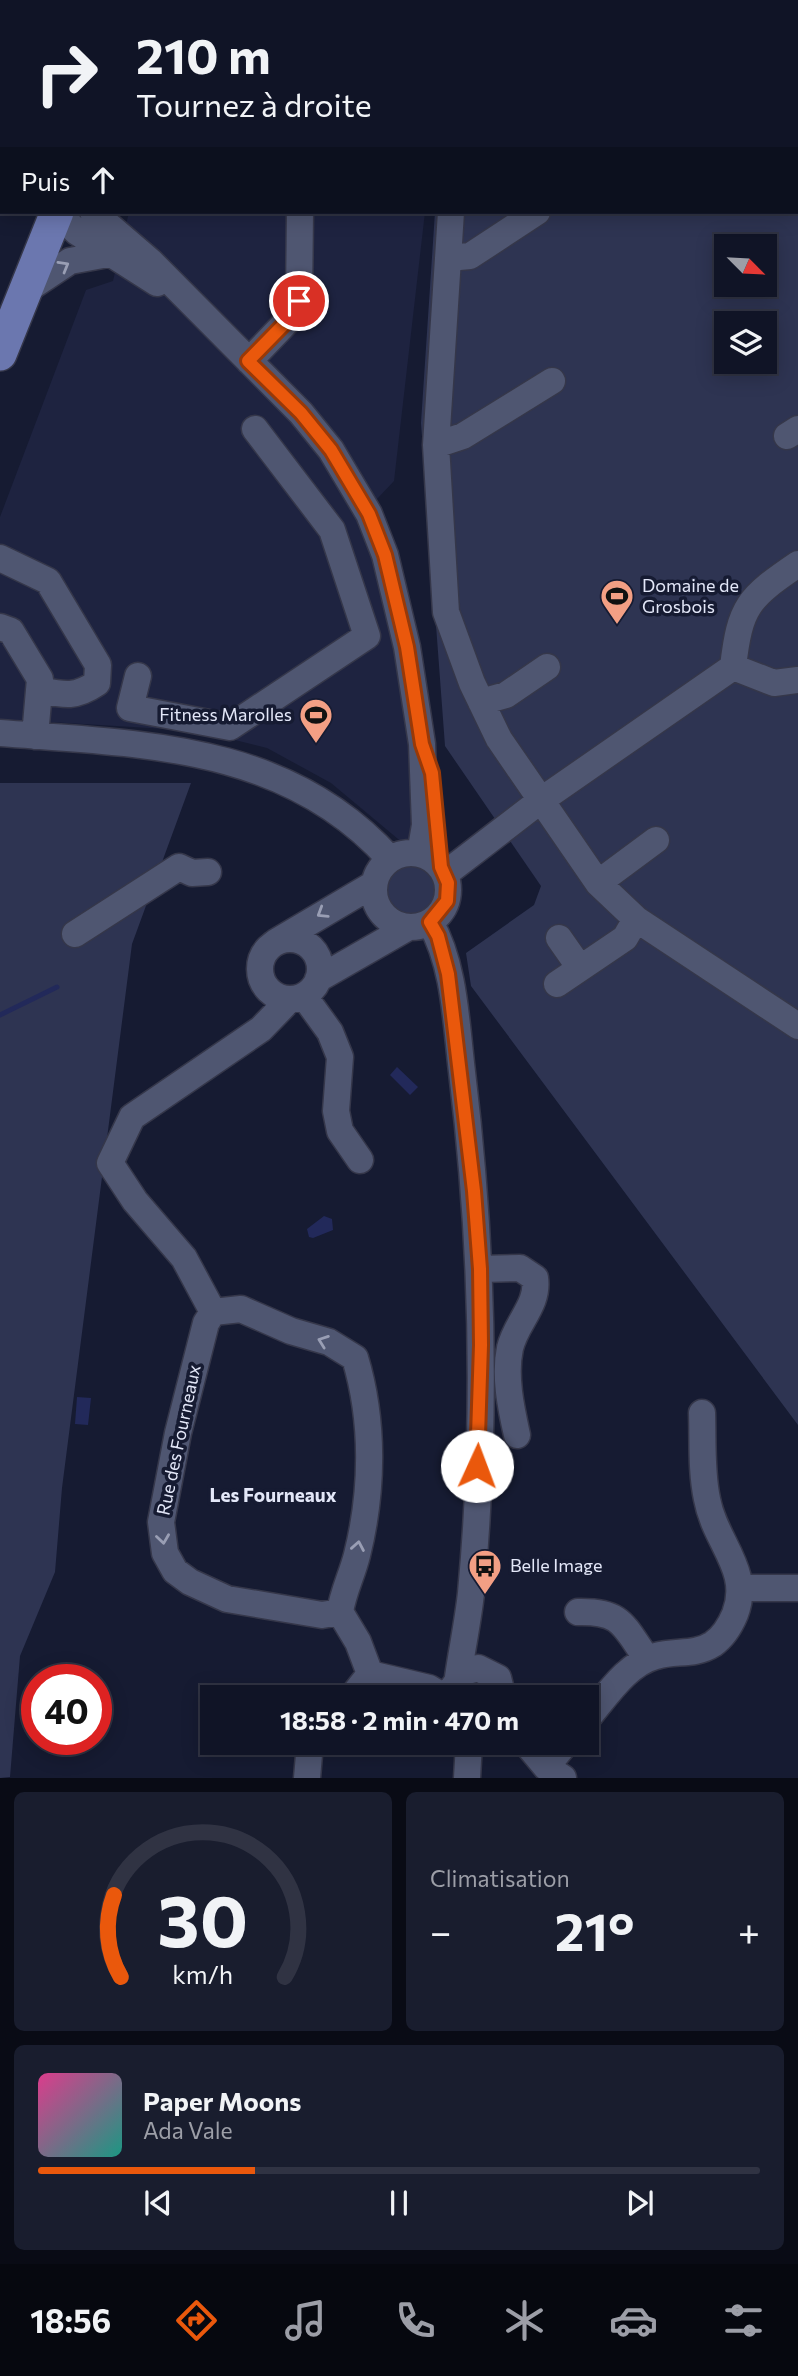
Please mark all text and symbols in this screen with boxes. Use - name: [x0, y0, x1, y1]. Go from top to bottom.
- text: 210 m: [136, 24, 271, 84]
- icon: right: [21, 28, 112, 119]
- text: Tournez à droite: [136, 84, 372, 124]
- icon: ahead: [84, 161, 122, 199]
- text: Puis: [21, 165, 70, 196]
- north arrow: [714, 234, 777, 298]
- map controls: [714, 234, 777, 374]
- one-way arrow: [56, 261, 69, 274]
- pin: [269, 271, 329, 331]
- icon: arrive: [280, 282, 318, 320]
- button: layers: [714, 311, 777, 374]
- place label: Domaine de Grosbois: [642, 574, 739, 617]
- sports icon: Domaine de Grosbois: [598, 577, 636, 626]
- sports icon: Fitness Marolles: [297, 696, 335, 745]
- place label: Fitness Marolles: [159, 703, 292, 725]
- one-way arrow: [317, 905, 330, 918]
- one-way arrow: [317, 1335, 329, 1349]
- street label: Rue des Fourneaux: [151, 1362, 205, 1517]
- position arrow: [440, 1429, 514, 1503]
- district label: Les Fourneaux: [210, 1483, 337, 1506]
- one-way arrow: [155, 1533, 170, 1545]
- one-way arrow: [350, 1540, 365, 1552]
- bus stop icon: Belle Image: [466, 1547, 504, 1596]
- place label: Belle Image: [510, 1554, 602, 1576]
- speed limit sign: 40: [21, 1664, 112, 1755]
- text: 18:58 · 2 min · 470 m: [280, 1704, 519, 1735]
- text: Climatisation: [430, 1864, 570, 1892]
- text: 30: [158, 1874, 248, 1963]
- text: 21°: [555, 1898, 634, 1962]
- text: −: [430, 1907, 452, 1954]
- text: +: [738, 1907, 760, 1954]
- text: km/h: [173, 1959, 233, 1989]
- text: Paper Moons: [143, 2085, 301, 2116]
- text: Ada Vale: [143, 2116, 233, 2144]
- icon: previous: [139, 2184, 177, 2222]
- icon: pause: [380, 2184, 418, 2222]
- icon: next: [621, 2184, 659, 2222]
- icon: directions: [172, 2296, 221, 2345]
- icon: music: [281, 2296, 330, 2345]
- icon: phone: [391, 2296, 440, 2345]
- icon: climate: [500, 2296, 549, 2345]
- icon: car: [609, 2296, 658, 2345]
- icon: filters: [719, 2296, 768, 2345]
- text: 18:56: [30, 2300, 111, 2340]

